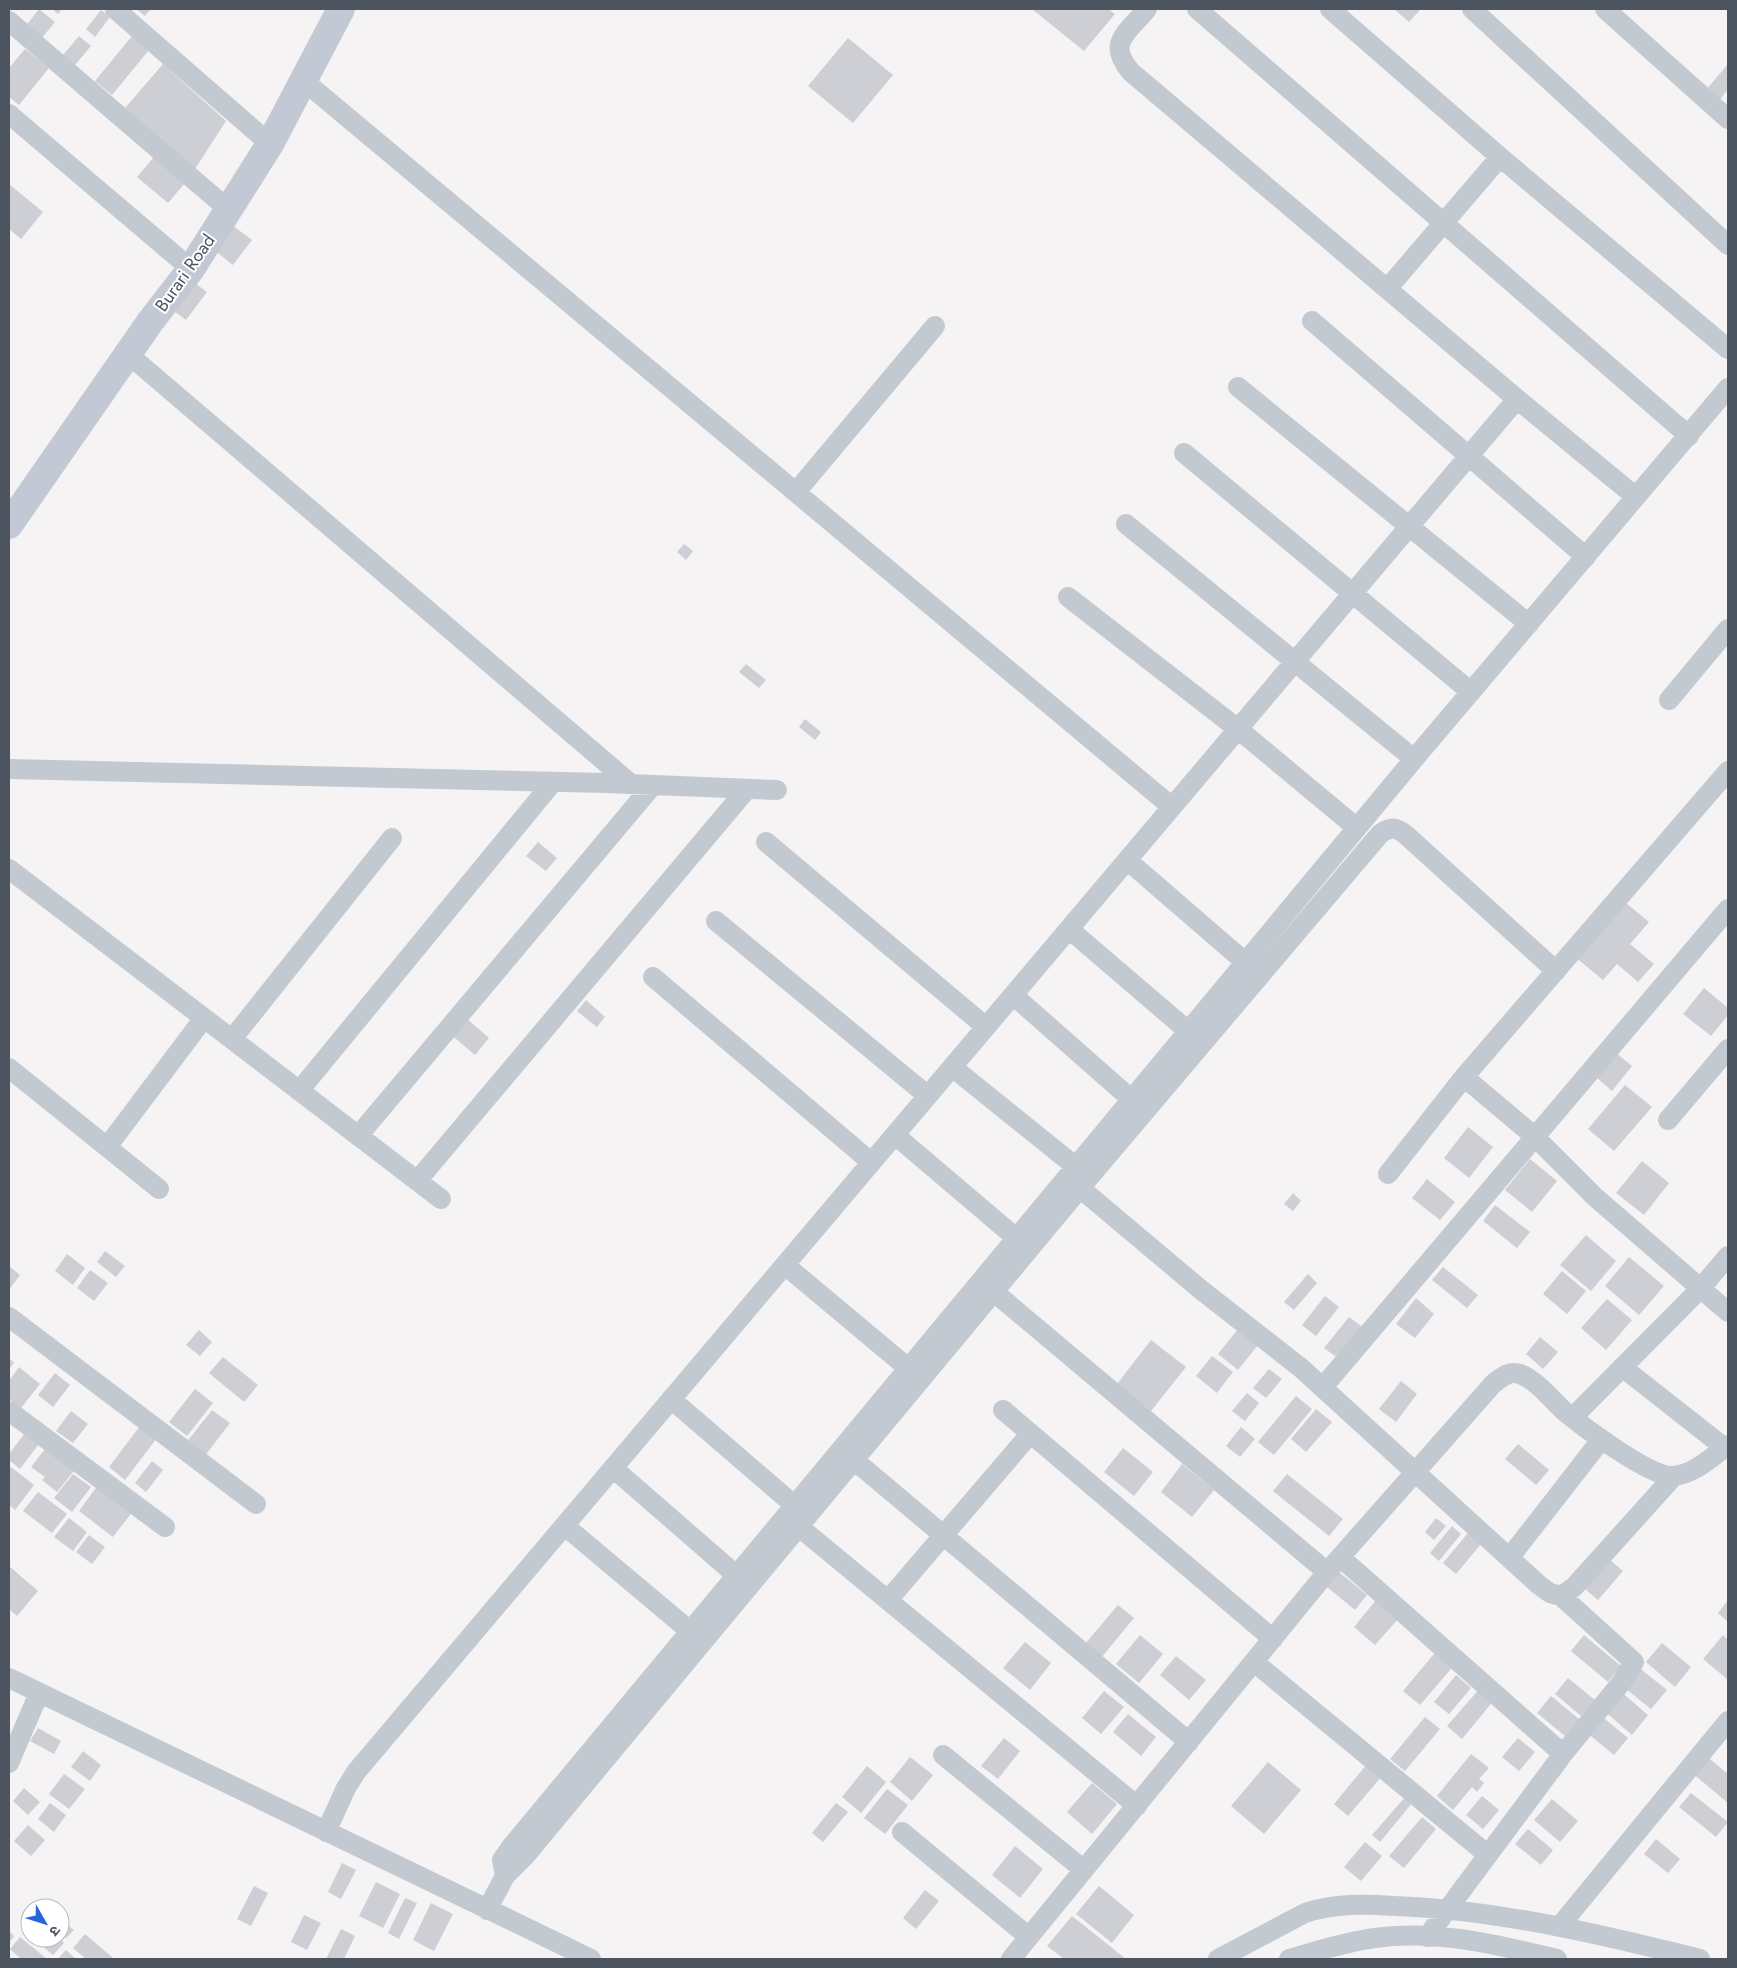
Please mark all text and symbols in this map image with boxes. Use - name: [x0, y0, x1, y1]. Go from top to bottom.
- street label: Burari Road: [149, 229, 221, 317]
- north arrow: [20, 1898, 70, 1948]
- text: उ: [44, 1922, 65, 1941]

